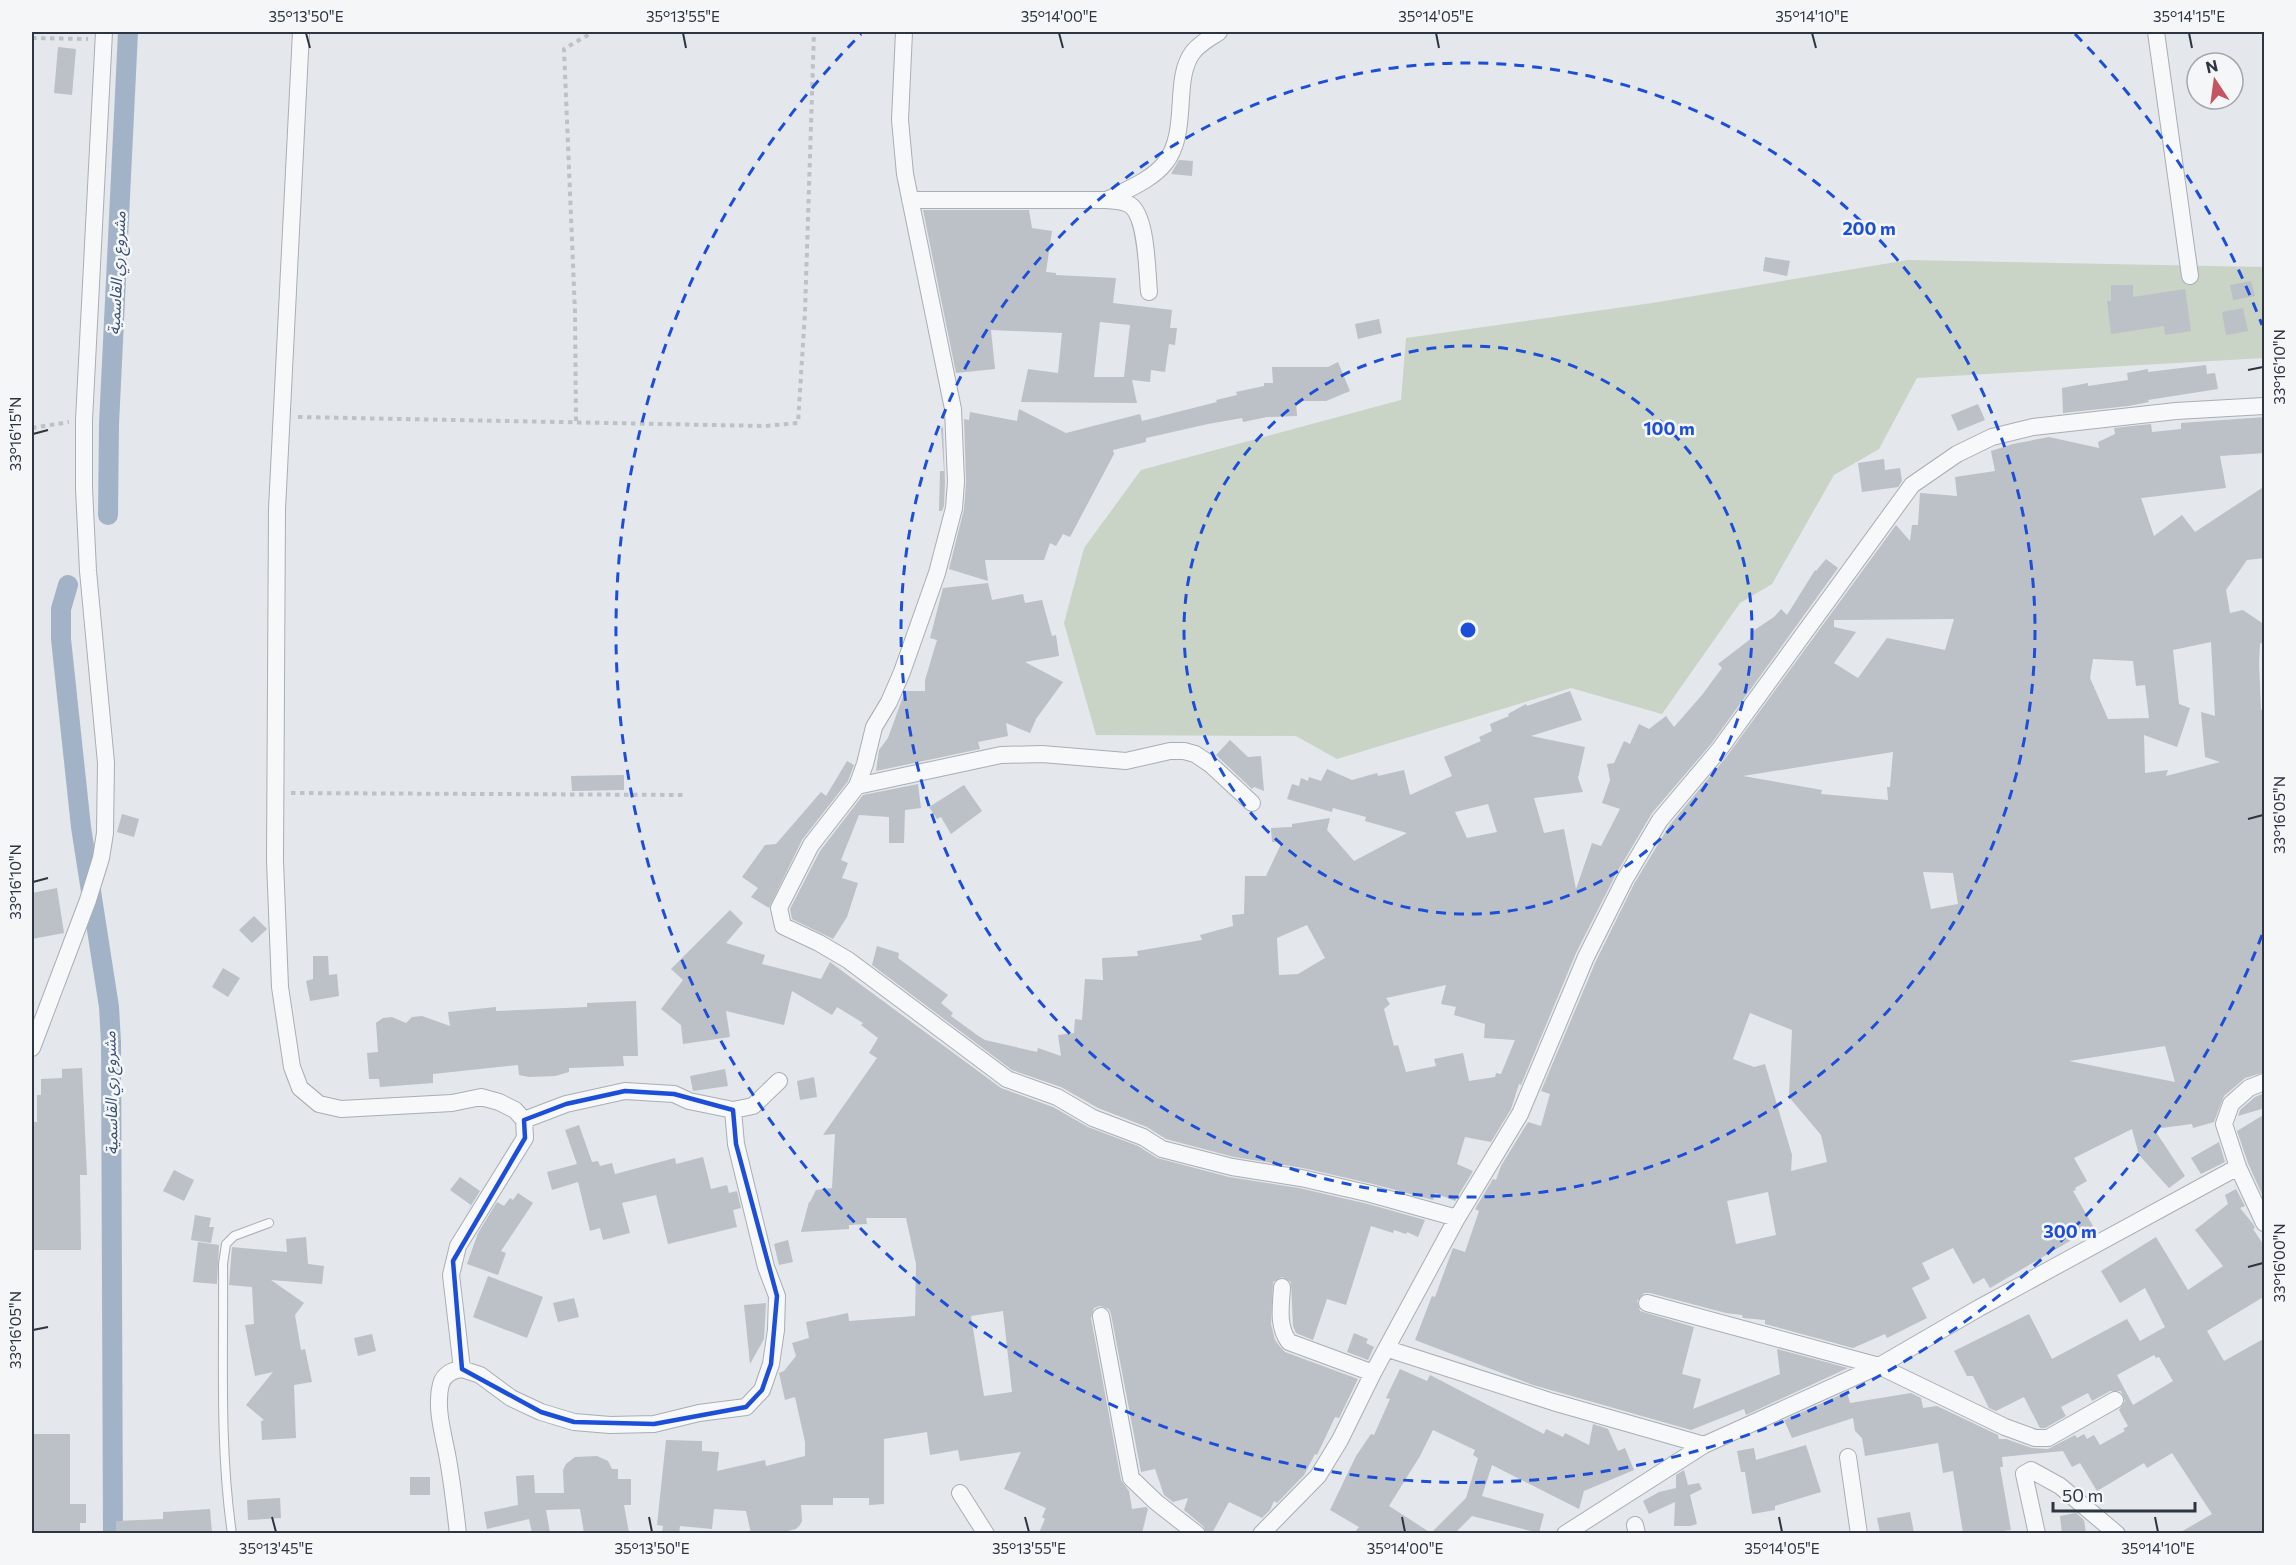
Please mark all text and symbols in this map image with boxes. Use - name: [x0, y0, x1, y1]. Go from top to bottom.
- text: 35°13'50"E: [268, 7, 344, 25]
- text: 35°13'55"E: [646, 7, 720, 25]
- text: 35°14'00"E: [1021, 7, 1097, 25]
- text: 35°14'05"E: [1398, 7, 1474, 25]
- text: 35°14'10"E: [1775, 7, 1849, 25]
- text: 35°14'15"E: [2153, 7, 2225, 25]
- north arrow: [2185, 51, 2245, 111]
- text: N: [2204, 55, 2219, 77]
- water label: مشروع ري القاسمية: [103, 210, 133, 336]
- text: 200 m: [1842, 217, 1896, 239]
- text: 33°16'10"N: [2270, 329, 2288, 405]
- text: 33°16'15"N: [6, 397, 24, 471]
- text: 100 m: [1643, 417, 1695, 439]
- centre of rings: [1458, 620, 1478, 640]
- text: 33°16'05"N: [2270, 776, 2288, 854]
- text: 33°16'10"N: [6, 844, 24, 920]
- water label: مشروع ري القاسمية: [99, 1030, 125, 1155]
- text: 300 m: [2043, 1220, 2097, 1242]
- text: 33°16'00"N: [2270, 1223, 2288, 1303]
- text: 33°16'05"N: [6, 1291, 24, 1369]
- scale bar: [2053, 1475, 2196, 1513]
- text: 50 m: [2062, 1484, 2103, 1506]
- text: 35°13'45"E: [239, 1539, 313, 1557]
- text: 35°13'50"E: [614, 1539, 690, 1557]
- text: 35°13'55"E: [992, 1539, 1066, 1557]
- text: 35°14'00"E: [1367, 1539, 1443, 1557]
- text: 35°14'05"E: [1744, 1539, 1820, 1557]
- text: 35°14'10"E: [2121, 1539, 2195, 1557]

